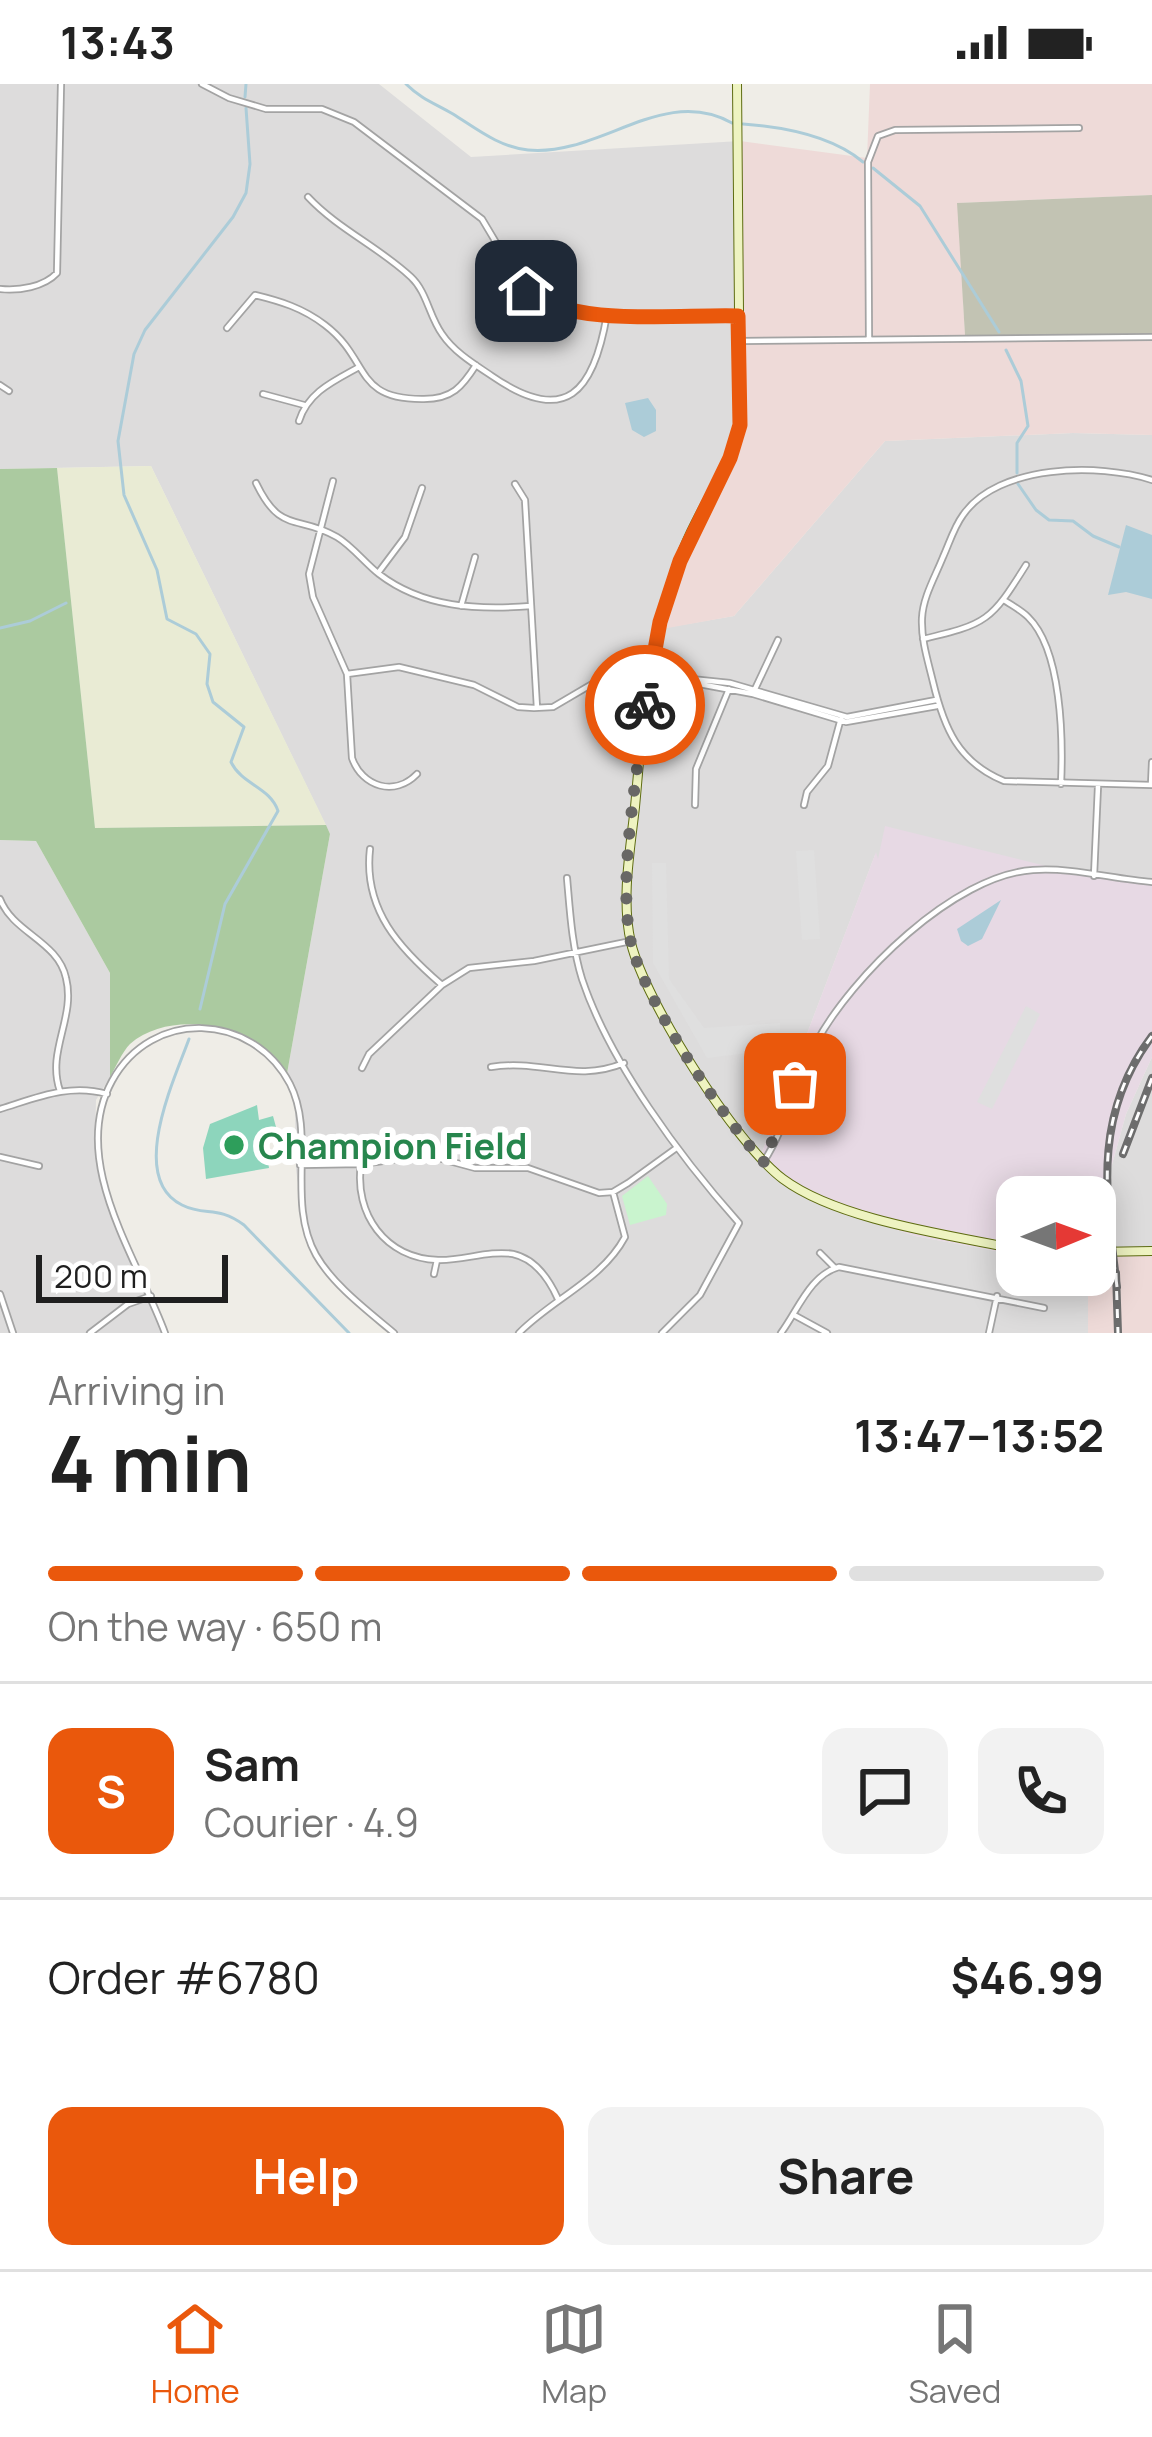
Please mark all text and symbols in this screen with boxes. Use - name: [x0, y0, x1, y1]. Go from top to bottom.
- text: 13:43: [60, 11, 175, 73]
- pin: [475, 240, 577, 342]
- icon: home: [493, 258, 559, 324]
- courier: [585, 645, 705, 765]
- icon: bike: [612, 672, 678, 738]
- pin: [744, 1033, 846, 1135]
- icon: bag: [762, 1051, 828, 1117]
- place label: Champion Field: [258, 1121, 527, 1170]
- marker: Champion Field: [221, 1132, 247, 1158]
- north arrow: [996, 1176, 1116, 1296]
- map controls: [996, 1176, 1116, 1296]
- scale bar: [36, 1249, 228, 1302]
- text: 200 m: [54, 1253, 148, 1298]
- text: Arriving in: [48, 1363, 225, 1417]
- text: 13:47–13:52: [854, 1404, 1104, 1466]
- text: 4 min: [48, 1409, 252, 1515]
- text: On the way · 650 m: [48, 1599, 382, 1653]
- button: chat: [822, 1728, 948, 1854]
- button: phone: [978, 1728, 1104, 1854]
- text: Sam: [204, 1733, 300, 1795]
- text: S: [96, 1760, 126, 1822]
- text: Courier · 4.9: [204, 1795, 419, 1849]
- text: Order #6780: [48, 1946, 320, 2008]
- text: $46.99: [951, 1946, 1104, 2008]
- button: Help: [48, 2107, 564, 2245]
- button: Share: [588, 2107, 1104, 2245]
- tab: Home: [151, 2296, 240, 2413]
- tab: Map: [541, 2296, 607, 2413]
- tab: Saved: [908, 2296, 1001, 2413]

